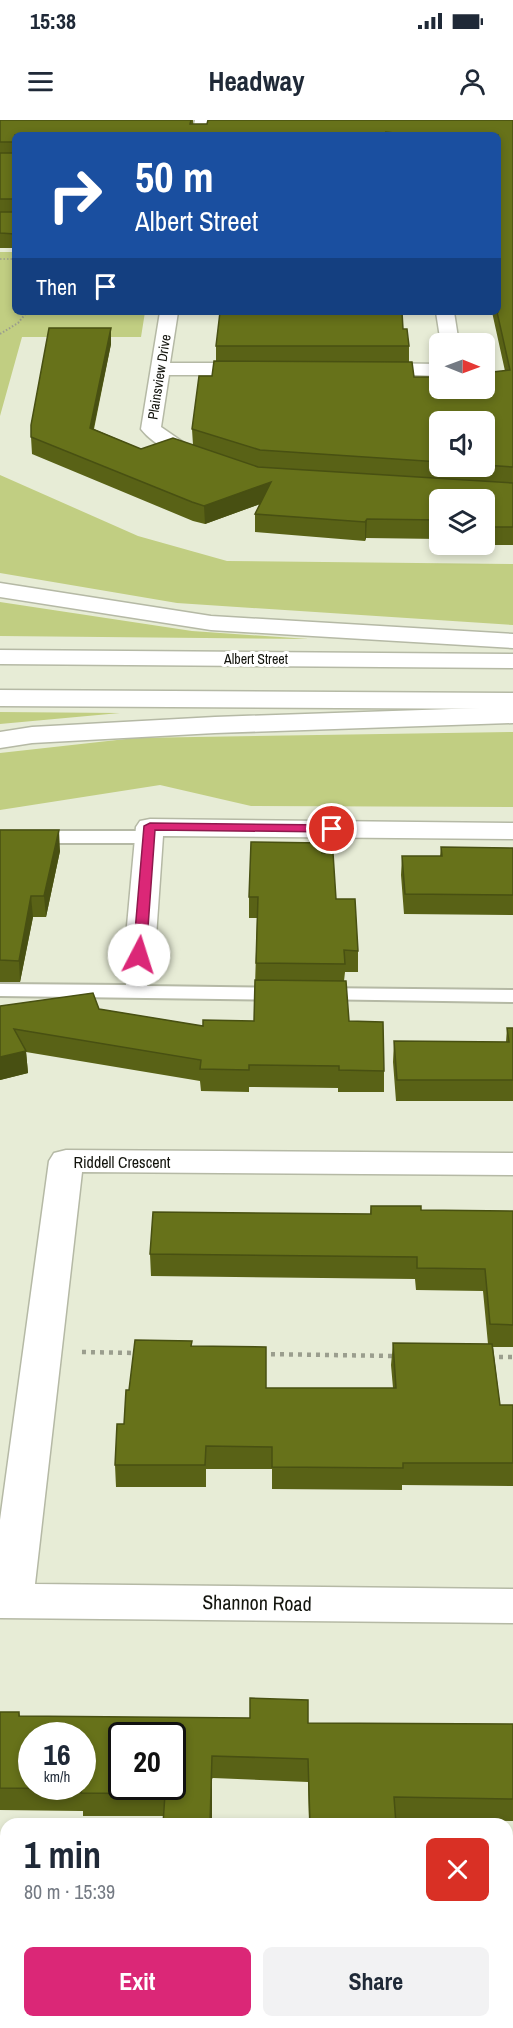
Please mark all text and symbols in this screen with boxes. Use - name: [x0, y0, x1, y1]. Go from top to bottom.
- text: 15:38: [30, 6, 76, 36]
- text: Headway: [209, 63, 305, 99]
- icon: menu: [24, 65, 57, 98]
- icon: person: [456, 65, 489, 98]
- text: 50 m: [135, 149, 214, 205]
- icon: right: [36, 156, 114, 234]
- text: Albert Street: [135, 203, 258, 239]
- icon: arrive: [89, 270, 122, 303]
- text: Then: [36, 272, 77, 302]
- street label: Plainsview Drive: [143, 333, 175, 421]
- north arrow: [429, 333, 495, 399]
- map controls: [429, 333, 495, 555]
- button: sound: [429, 411, 495, 477]
- button: layers: [429, 489, 495, 555]
- street label: Albert Street: [223, 650, 288, 668]
- pin: [306, 803, 357, 854]
- icon: arrive: [315, 812, 348, 845]
- position arrow: [107, 923, 171, 987]
- street label: Riddell Crescent: [74, 1151, 171, 1173]
- street label: Shannon Road: [202, 1588, 312, 1617]
- speed limit sign: 20: [108, 1722, 186, 1800]
- text: 16: [43, 1734, 71, 1774]
- text: km/h: [44, 1766, 70, 1787]
- text: 1 min: [24, 1831, 101, 1879]
- button: close: [426, 1838, 489, 1901]
- text: 80 m · 15:39: [24, 1878, 115, 1905]
- button: Exit: [24, 1947, 251, 2016]
- button: Share: [263, 1947, 489, 2016]

